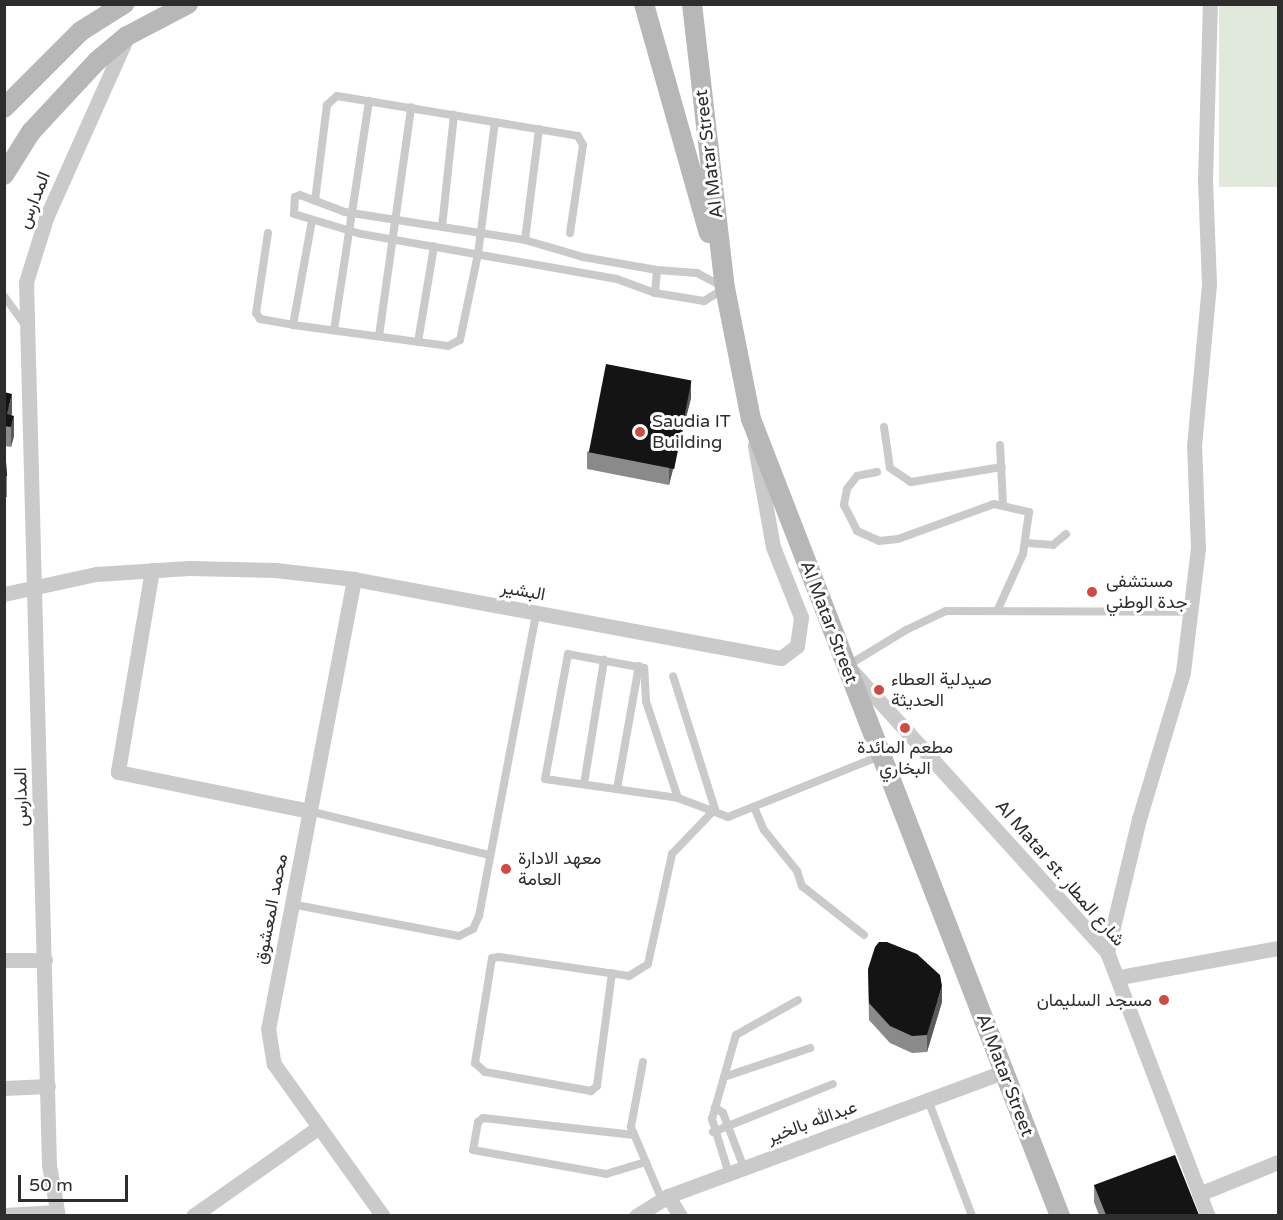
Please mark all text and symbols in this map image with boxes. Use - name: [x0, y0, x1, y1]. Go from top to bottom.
- street label: Al Matar Street: [690, 88, 728, 220]
- street label: المدارس: [13, 168, 55, 232]
- place label: Saudia IT Building: [652, 411, 731, 454]
- marker: Saudia IT Building: [633, 425, 647, 439]
- street label: Al Matar Street: [796, 558, 862, 686]
- place label: مستشفى جدة الوطني: [1106, 571, 1188, 614]
- street label: البشير: [499, 576, 547, 606]
- marker: مستشفى جدة الوطني: [1083, 583, 1101, 601]
- place label: صيدلية العطاء الحديثة: [891, 669, 992, 712]
- marker: صيدلية العطاء الحديثة: [872, 683, 886, 697]
- marker: مطعم المائدة البخاري: [898, 721, 912, 735]
- place label: مطعم المائدة البخاري: [857, 737, 953, 780]
- street label: المدارس: [10, 767, 32, 827]
- street label: Al Matar st. شارع المطار: [991, 795, 1129, 951]
- place label: معهد الادارة العامة: [518, 848, 601, 890]
- street label: محمد المعشوق: [250, 852, 292, 966]
- marker: معهد الادارة العامة: [499, 862, 513, 876]
- place label: مسجد السليمان: [1037, 989, 1152, 1011]
- marker: مسجد السليمان: [1157, 993, 1171, 1007]
- street label: Al Matar Street: [972, 1011, 1038, 1139]
- street label: عبدالله بالخير: [764, 1096, 860, 1148]
- scale bar: [21, 1163, 130, 1201]
- text: 50 m: [29, 1174, 73, 1196]

